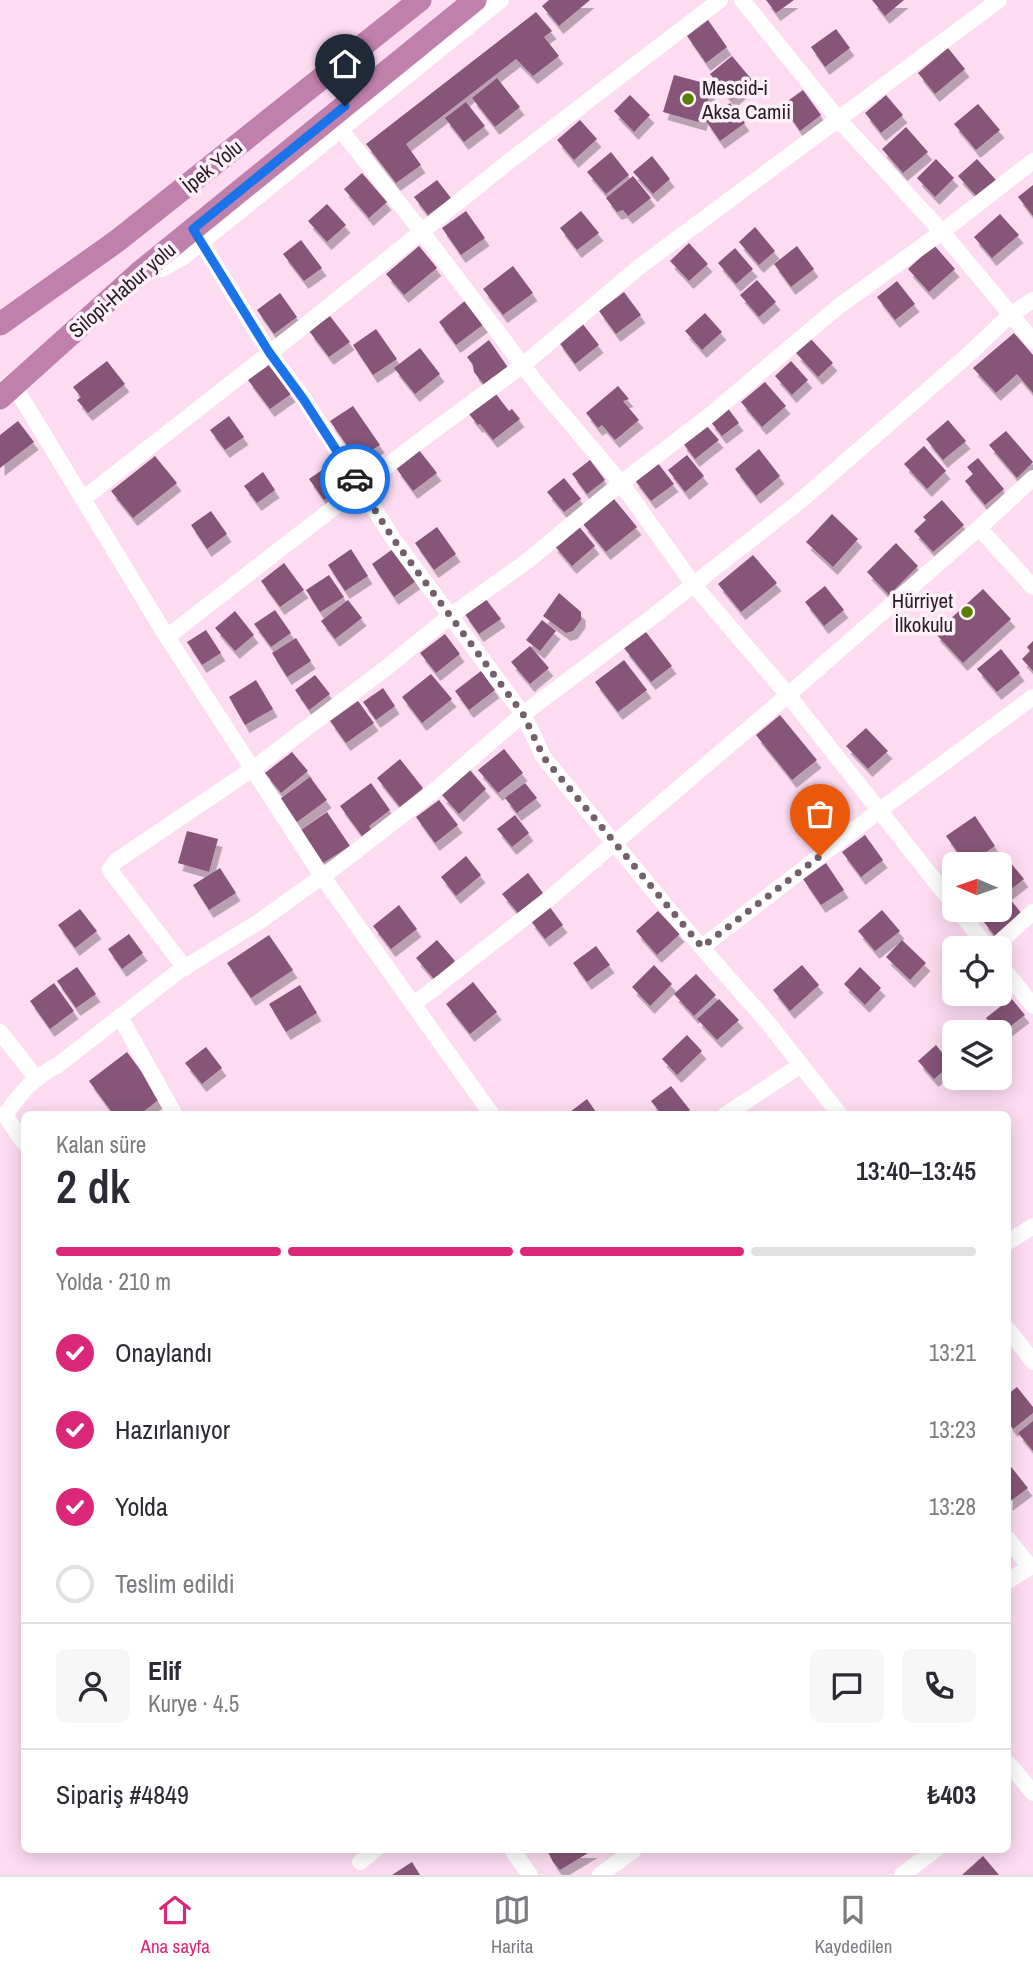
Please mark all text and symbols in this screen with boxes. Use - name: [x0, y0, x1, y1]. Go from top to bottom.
- pin: [315, 34, 375, 106]
- icon: home: [326, 45, 364, 83]
- place label: Mescid-i Aksa Camii: [701, 73, 791, 126]
- marker: Mescid-i Aksa Camii: [680, 91, 696, 107]
- street label: İpek Yolu: [176, 133, 248, 199]
- street label: Silopi-Habur yolu: [62, 235, 182, 345]
- courier: [320, 444, 390, 514]
- icon: car: [336, 460, 374, 498]
- place label: Hürriyet İlkokulu: [892, 586, 953, 639]
- marker: Hürriyet İlkokulu: [959, 604, 975, 620]
- pin: [790, 784, 850, 856]
- icon: bag: [801, 795, 839, 833]
- north arrow: [942, 852, 1012, 922]
- map controls: [942, 852, 1012, 1090]
- button: locate: [942, 936, 1012, 1006]
- button: layers: [942, 1020, 1012, 1090]
- text: Kalan süre: [56, 1129, 146, 1160]
- text: 13:40–13:45: [856, 1153, 976, 1188]
- text: 2 dk: [56, 1155, 130, 1217]
- text: Yolda · 210 m: [56, 1266, 171, 1297]
- icon: check: [56, 1334, 94, 1372]
- text: Onaylandı: [115, 1335, 212, 1370]
- text: 13:21: [929, 1337, 976, 1368]
- icon: check: [56, 1411, 94, 1449]
- text: Hazırlanıyor: [115, 1412, 230, 1447]
- text: 13:23: [929, 1414, 976, 1445]
- icon: check: [56, 1488, 94, 1526]
- text: Yolda: [115, 1489, 168, 1524]
- text: 13:28: [929, 1491, 976, 1522]
- text: Teslim edildi: [115, 1566, 235, 1601]
- button: person: [56, 1649, 130, 1723]
- button: chat: [810, 1649, 884, 1723]
- button: phone: [902, 1649, 976, 1723]
- text: Elif: [148, 1653, 181, 1688]
- text: Kurye · 4.5: [148, 1688, 239, 1719]
- text: Sipariş #4849: [56, 1777, 189, 1812]
- text: ₺403: [927, 1777, 976, 1812]
- tab: Ana sayfa: [141, 1891, 210, 1959]
- tab: Harita: [491, 1891, 533, 1959]
- tab: Kaydedilen: [814, 1891, 892, 1959]

